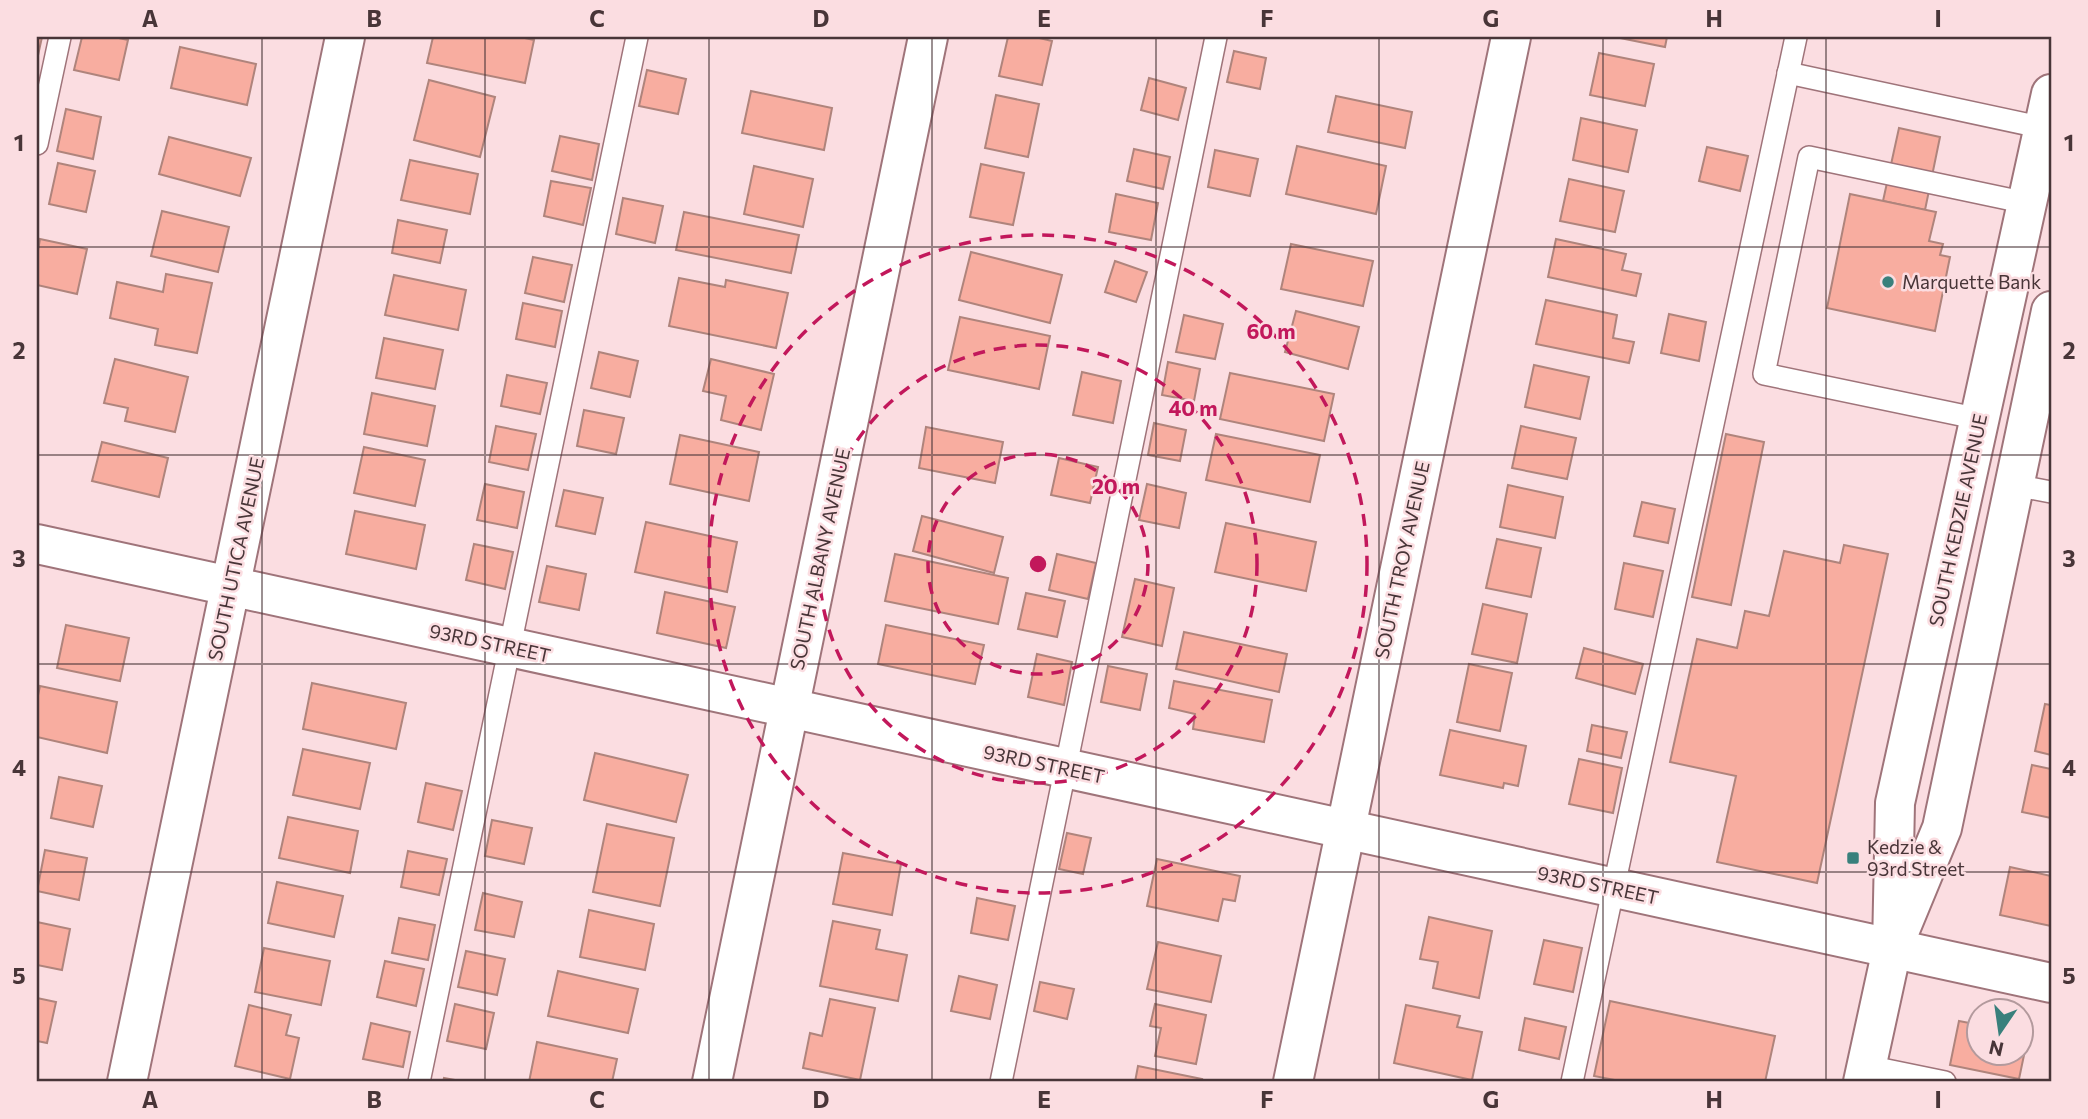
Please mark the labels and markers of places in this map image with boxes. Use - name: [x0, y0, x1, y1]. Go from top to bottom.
- place label: Marquette Bank: [1902, 270, 2041, 293]
- marker: Marquette Bank: [1880, 274, 1896, 290]
- centre of rings: [1026, 552, 1050, 576]
- place label: Kedzie & 93rd Street: [1867, 835, 1965, 880]
- marker: Kedzie & 93rd Street: [1845, 850, 1861, 866]

